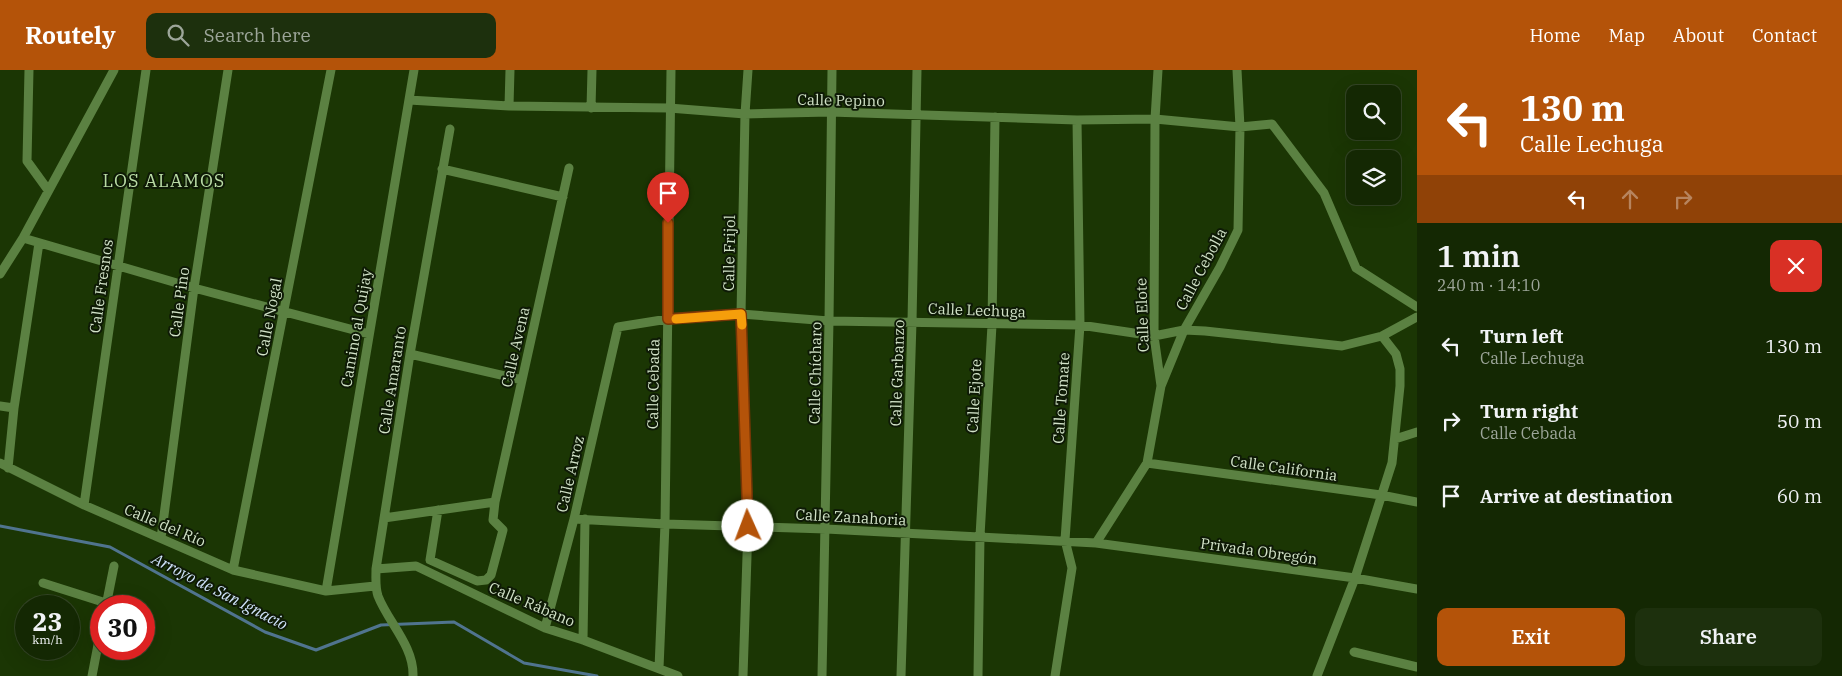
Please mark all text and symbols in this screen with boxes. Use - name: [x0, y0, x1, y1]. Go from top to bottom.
- search box: [146, 13, 496, 58]
- text: Routely: [25, 19, 116, 51]
- icon: search: [164, 21, 192, 49]
- text: Search here: [204, 23, 311, 47]
- text: Home: [1529, 24, 1581, 47]
- text: Map: [1609, 24, 1645, 47]
- text: About: [1673, 24, 1724, 47]
- text: Contact: [1752, 24, 1817, 47]
- map controls: [1346, 85, 1401, 205]
- button: search: [1346, 85, 1401, 140]
- text: 130 m: [1520, 85, 1625, 131]
- street label: Calle Pepino: [797, 90, 885, 110]
- icon: left: [1437, 90, 1502, 155]
- text: Calle Lechuga: [1520, 129, 1664, 158]
- button: layers: [1346, 150, 1401, 205]
- district label: LOS ALAMOS: [103, 169, 225, 192]
- pin: [647, 172, 689, 223]
- icon: arrive: [654, 179, 682, 207]
- icon: left: [1563, 185, 1591, 213]
- icon: ahead: [1616, 185, 1644, 213]
- icon: right: [1669, 185, 1697, 213]
- street label: Calle Frijol: [719, 215, 739, 291]
- street label: Calle Cebolla: [1171, 224, 1231, 314]
- text: 1 min: [1437, 236, 1520, 275]
- street label: Calle Fresnos: [85, 238, 117, 334]
- button: close: [1770, 240, 1822, 292]
- street label: Calle Pino: [165, 266, 193, 338]
- street label: Camino al Quijay: [336, 267, 376, 389]
- text: 240 m · 14:10: [1437, 275, 1540, 295]
- street label: Calle Nogal: [252, 276, 286, 358]
- street label: Calle Elote: [1131, 278, 1153, 352]
- street label: Calle Lechuga: [928, 299, 1026, 321]
- street label: Calle Avena: [497, 305, 533, 389]
- street label: Calle Garbanzo: [886, 319, 908, 427]
- street label: Calle Chícharo: [805, 322, 825, 424]
- text: Turn left: [1480, 324, 1563, 348]
- street label: Calle Amaranto: [374, 325, 410, 435]
- icon: left: [1437, 332, 1465, 360]
- text: 130 m: [1765, 334, 1822, 358]
- street label: Calle Cebada: [643, 339, 663, 429]
- text: Calle Lechuga: [1480, 348, 1584, 368]
- street label: Calle Tomate: [1048, 352, 1074, 444]
- street label: Calle Ejote: [963, 358, 985, 434]
- text: Turn right: [1480, 399, 1578, 423]
- icon: right: [1437, 407, 1465, 435]
- text: 50 m: [1777, 409, 1822, 433]
- text: Calle Cebada: [1480, 423, 1577, 443]
- street label: Calle Arroz: [552, 434, 588, 514]
- street label: Calle California: [1229, 451, 1339, 485]
- icon: arrive: [1437, 482, 1465, 510]
- text: Arrive at destination: [1480, 484, 1673, 508]
- text: 60 m: [1777, 484, 1822, 508]
- street label: Calle del Río: [121, 499, 209, 551]
- position arrow: [721, 499, 773, 551]
- street label: Calle Zanahoria: [795, 505, 907, 529]
- street label: Privada Obregón: [1199, 533, 1319, 569]
- water label: Arroyo de San Ignacio: [148, 548, 291, 634]
- street label: Calle Rábano: [486, 577, 578, 631]
- speed limit sign: 30: [90, 595, 155, 660]
- text: 23: [32, 605, 63, 638]
- button: Exit: [1437, 608, 1625, 666]
- button: Share: [1635, 608, 1822, 666]
- text: km/h: [32, 632, 63, 647]

